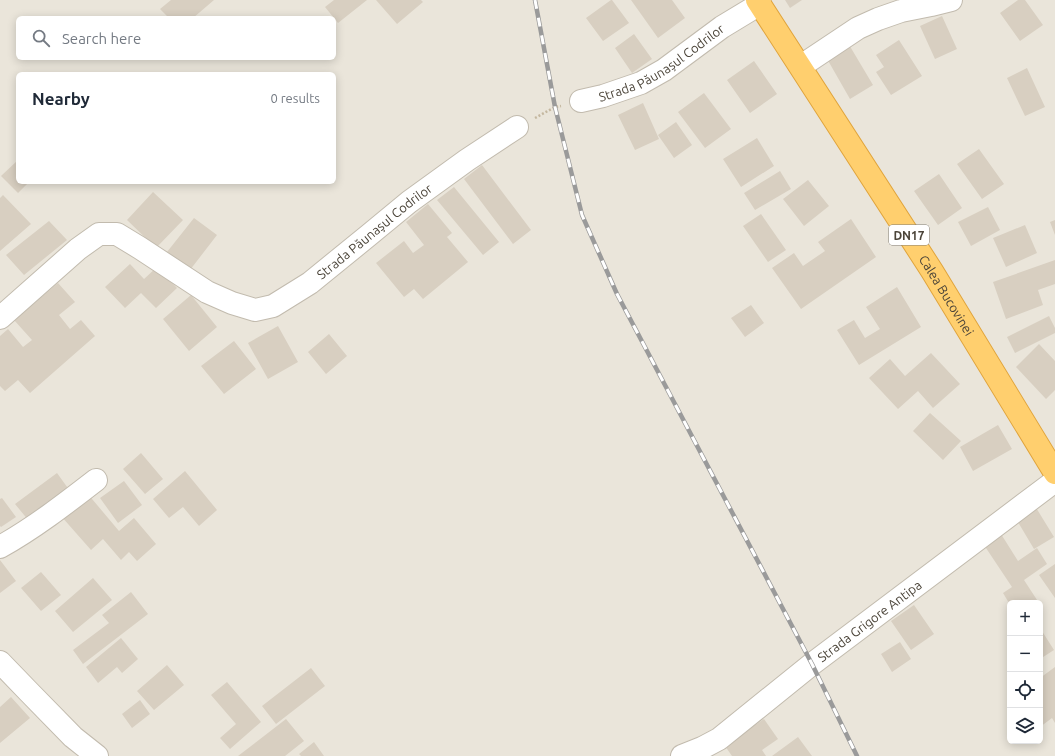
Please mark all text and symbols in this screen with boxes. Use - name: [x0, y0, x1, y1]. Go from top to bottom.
- search box: [16, 16, 336, 60]
- street label: Strada Păunașul Codrilor: [597, 21, 727, 104]
- icon: search: [30, 27, 52, 49]
- text: Search here: [62, 30, 141, 47]
- text: Nearby: [32, 89, 90, 108]
- text: 0 results: [270, 91, 320, 105]
- street label: Strada Păunașul Codrilor: [314, 181, 435, 282]
- road number: DN17: [889, 225, 929, 245]
- street label: Calea Bucovinei: [917, 253, 977, 338]
- street label: Strada Grigore Antipa: [815, 577, 924, 664]
- map controls: [1007, 600, 1043, 744]
- button: +: [1007, 600, 1043, 636]
- button: −: [1007, 636, 1043, 672]
- button: locate: [1007, 672, 1043, 708]
- button: layers: [1007, 708, 1043, 744]

